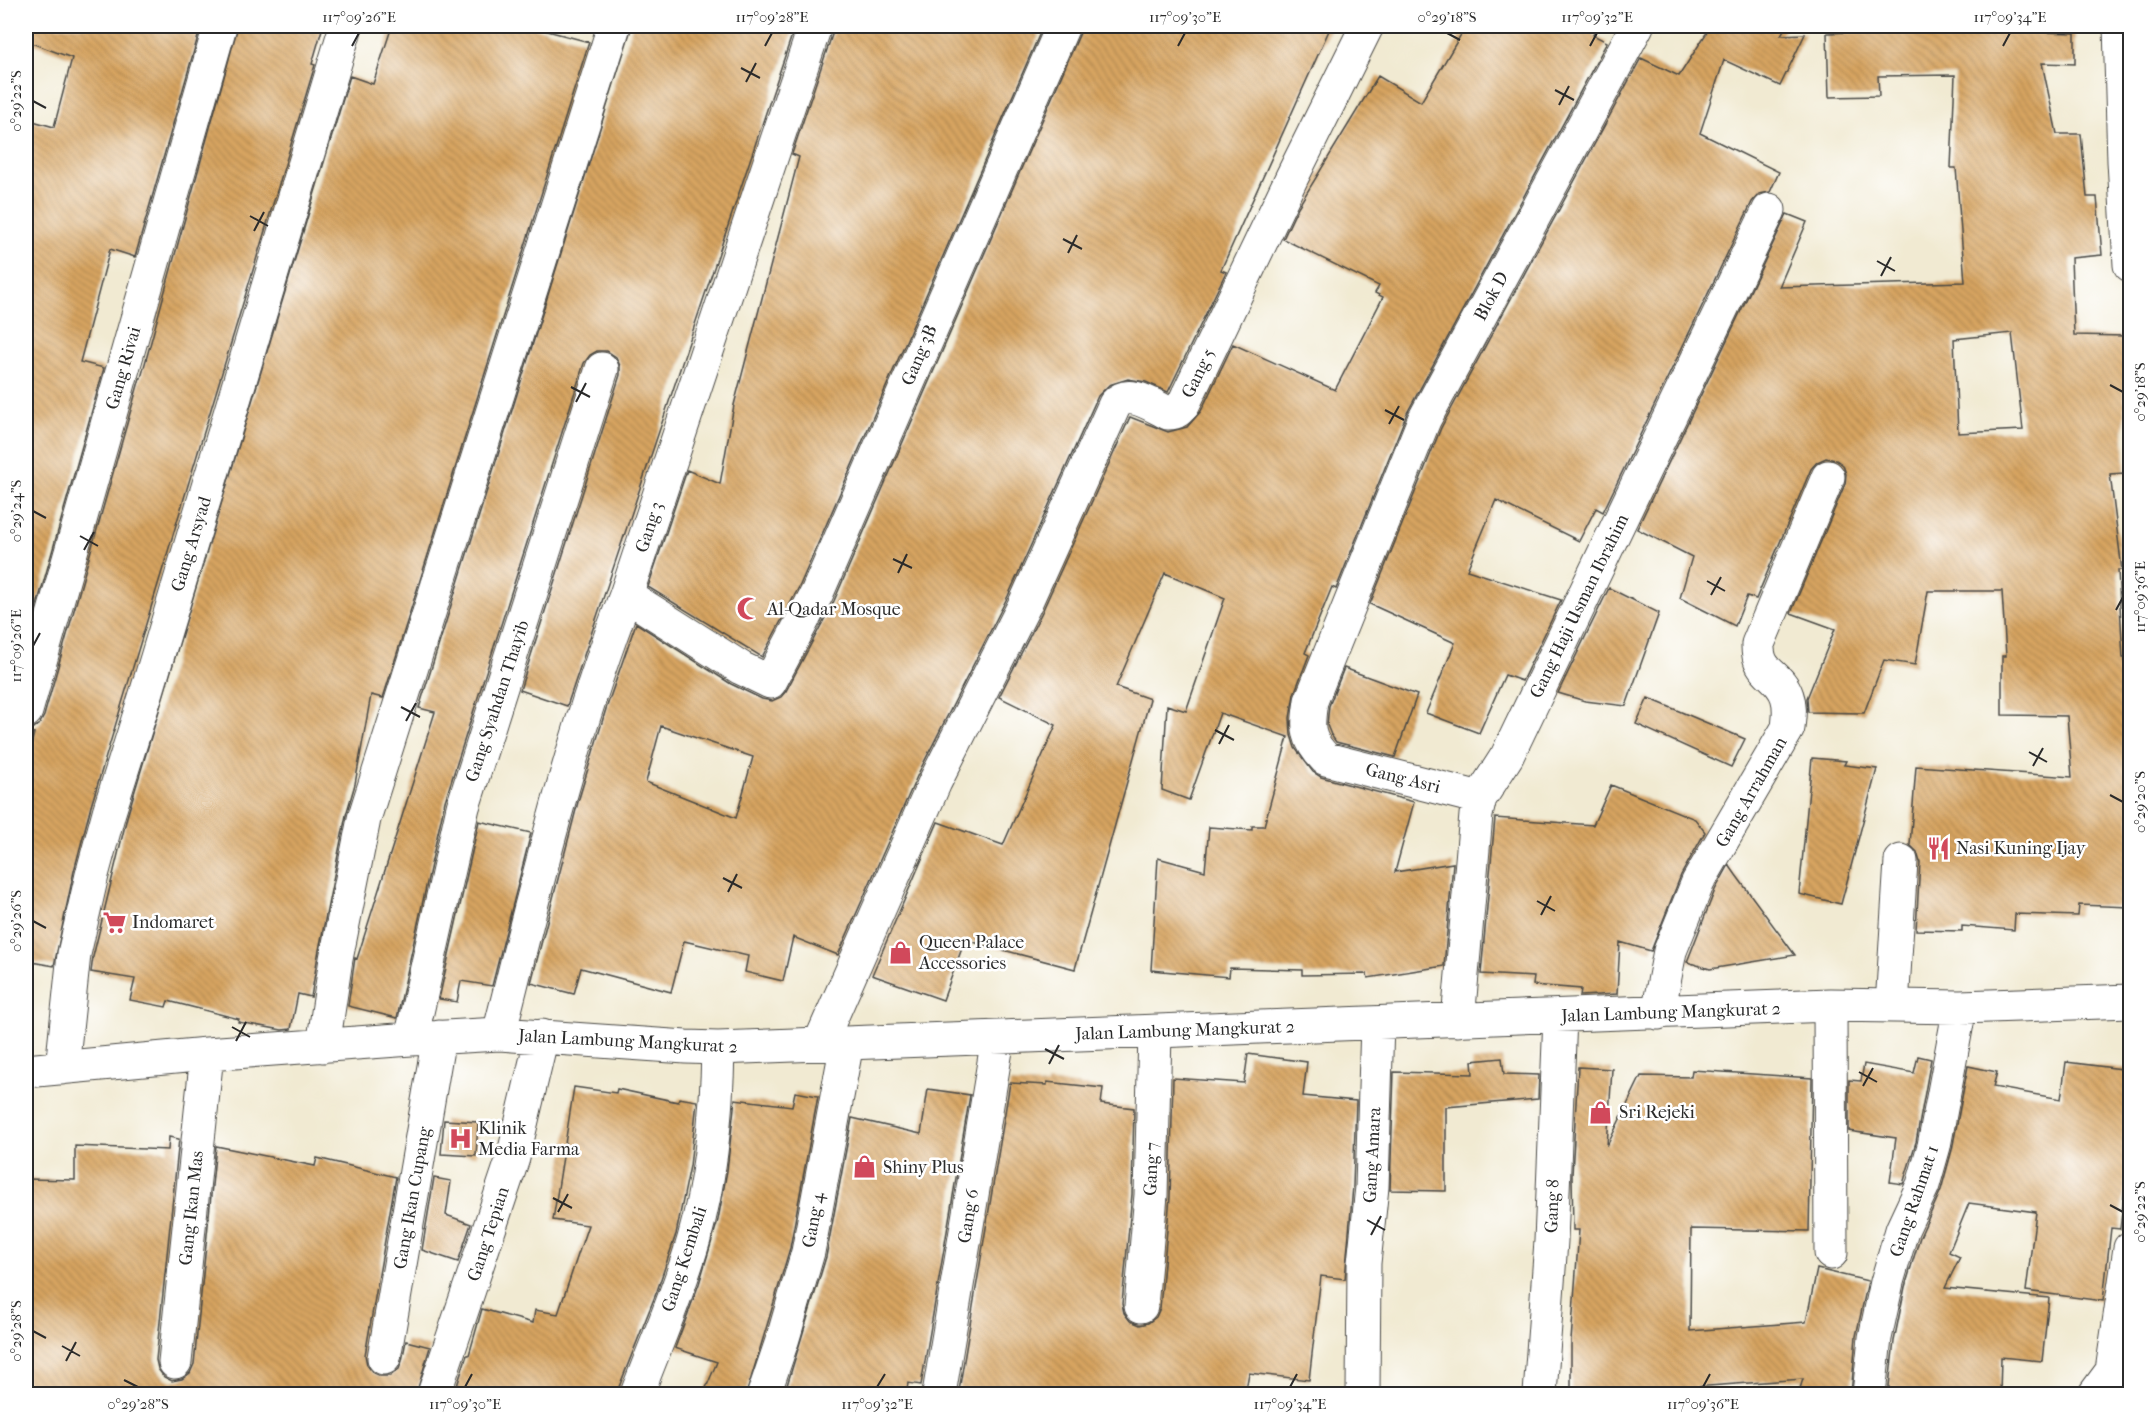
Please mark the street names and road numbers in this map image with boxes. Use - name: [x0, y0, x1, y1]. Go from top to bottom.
- street label: Blok D: [1470, 268, 1513, 324]
- street label: Gang 3B: [897, 322, 942, 389]
- street label: Gang Rivai: [102, 323, 146, 412]
- street label: Gang 5: [1177, 345, 1220, 402]
- street label: Gang Arsyad: [167, 494, 216, 594]
- street label: Gang 3: [631, 499, 668, 555]
- street label: Gang Haji Usman Ibrahim: [1526, 511, 1633, 702]
- street label: Gang Syahdan Thayib: [461, 618, 534, 785]
- street label: Gang Arrahman: [1711, 733, 1792, 851]
- street label: Gang Asri: [1363, 759, 1443, 798]
- street label: Jalan Lambung Mangkurat 2: [1559, 998, 1781, 1027]
- street label: Jalan Lambung Mangkurat 2: [1073, 1016, 1295, 1045]
- street label: Jalan Lambung Mangkurat 2: [516, 1025, 738, 1058]
- street label: Gang Amara: [1360, 1106, 1386, 1203]
- street label: Gang Ikan Cupang: [390, 1125, 435, 1271]
- street label: Gang 7: [1140, 1142, 1163, 1196]
- street label: Gang Rahmat 1: [1886, 1143, 1943, 1260]
- street label: Gang Ikan Mas: [175, 1149, 208, 1266]
- street label: Gang 8: [1541, 1179, 1564, 1233]
- street label: Gang Tepian: [463, 1184, 514, 1284]
- street label: Gang 6: [954, 1187, 983, 1245]
- street label: Gang 4: [798, 1191, 829, 1249]
- street label: Gang Kembali: [658, 1203, 712, 1315]

